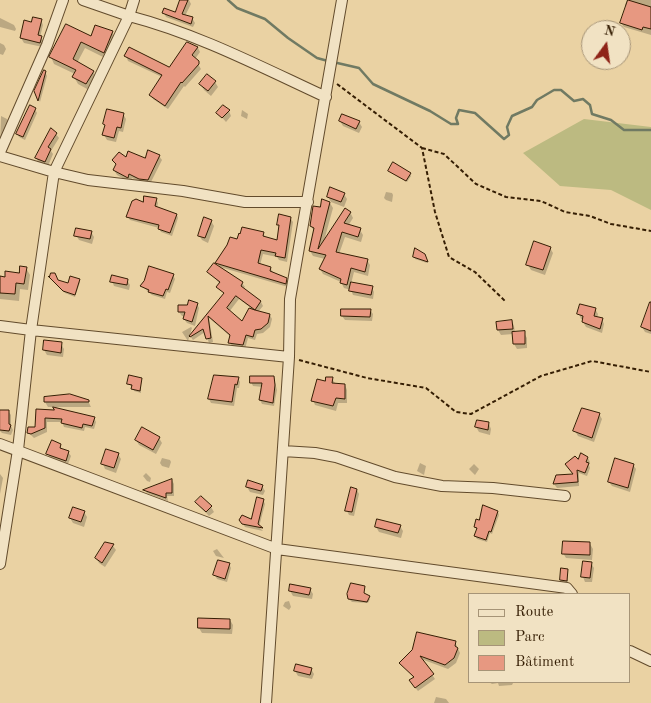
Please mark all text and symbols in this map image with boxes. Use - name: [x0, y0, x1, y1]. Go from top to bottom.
- north arrow: [581, 20, 631, 70]
- text: N: [602, 23, 616, 40]
- legend: [468, 593, 631, 683]
- text: Route: [515, 605, 553, 620]
- text: Parc: [515, 630, 545, 645]
- text: Bâtiment: [515, 655, 574, 670]

